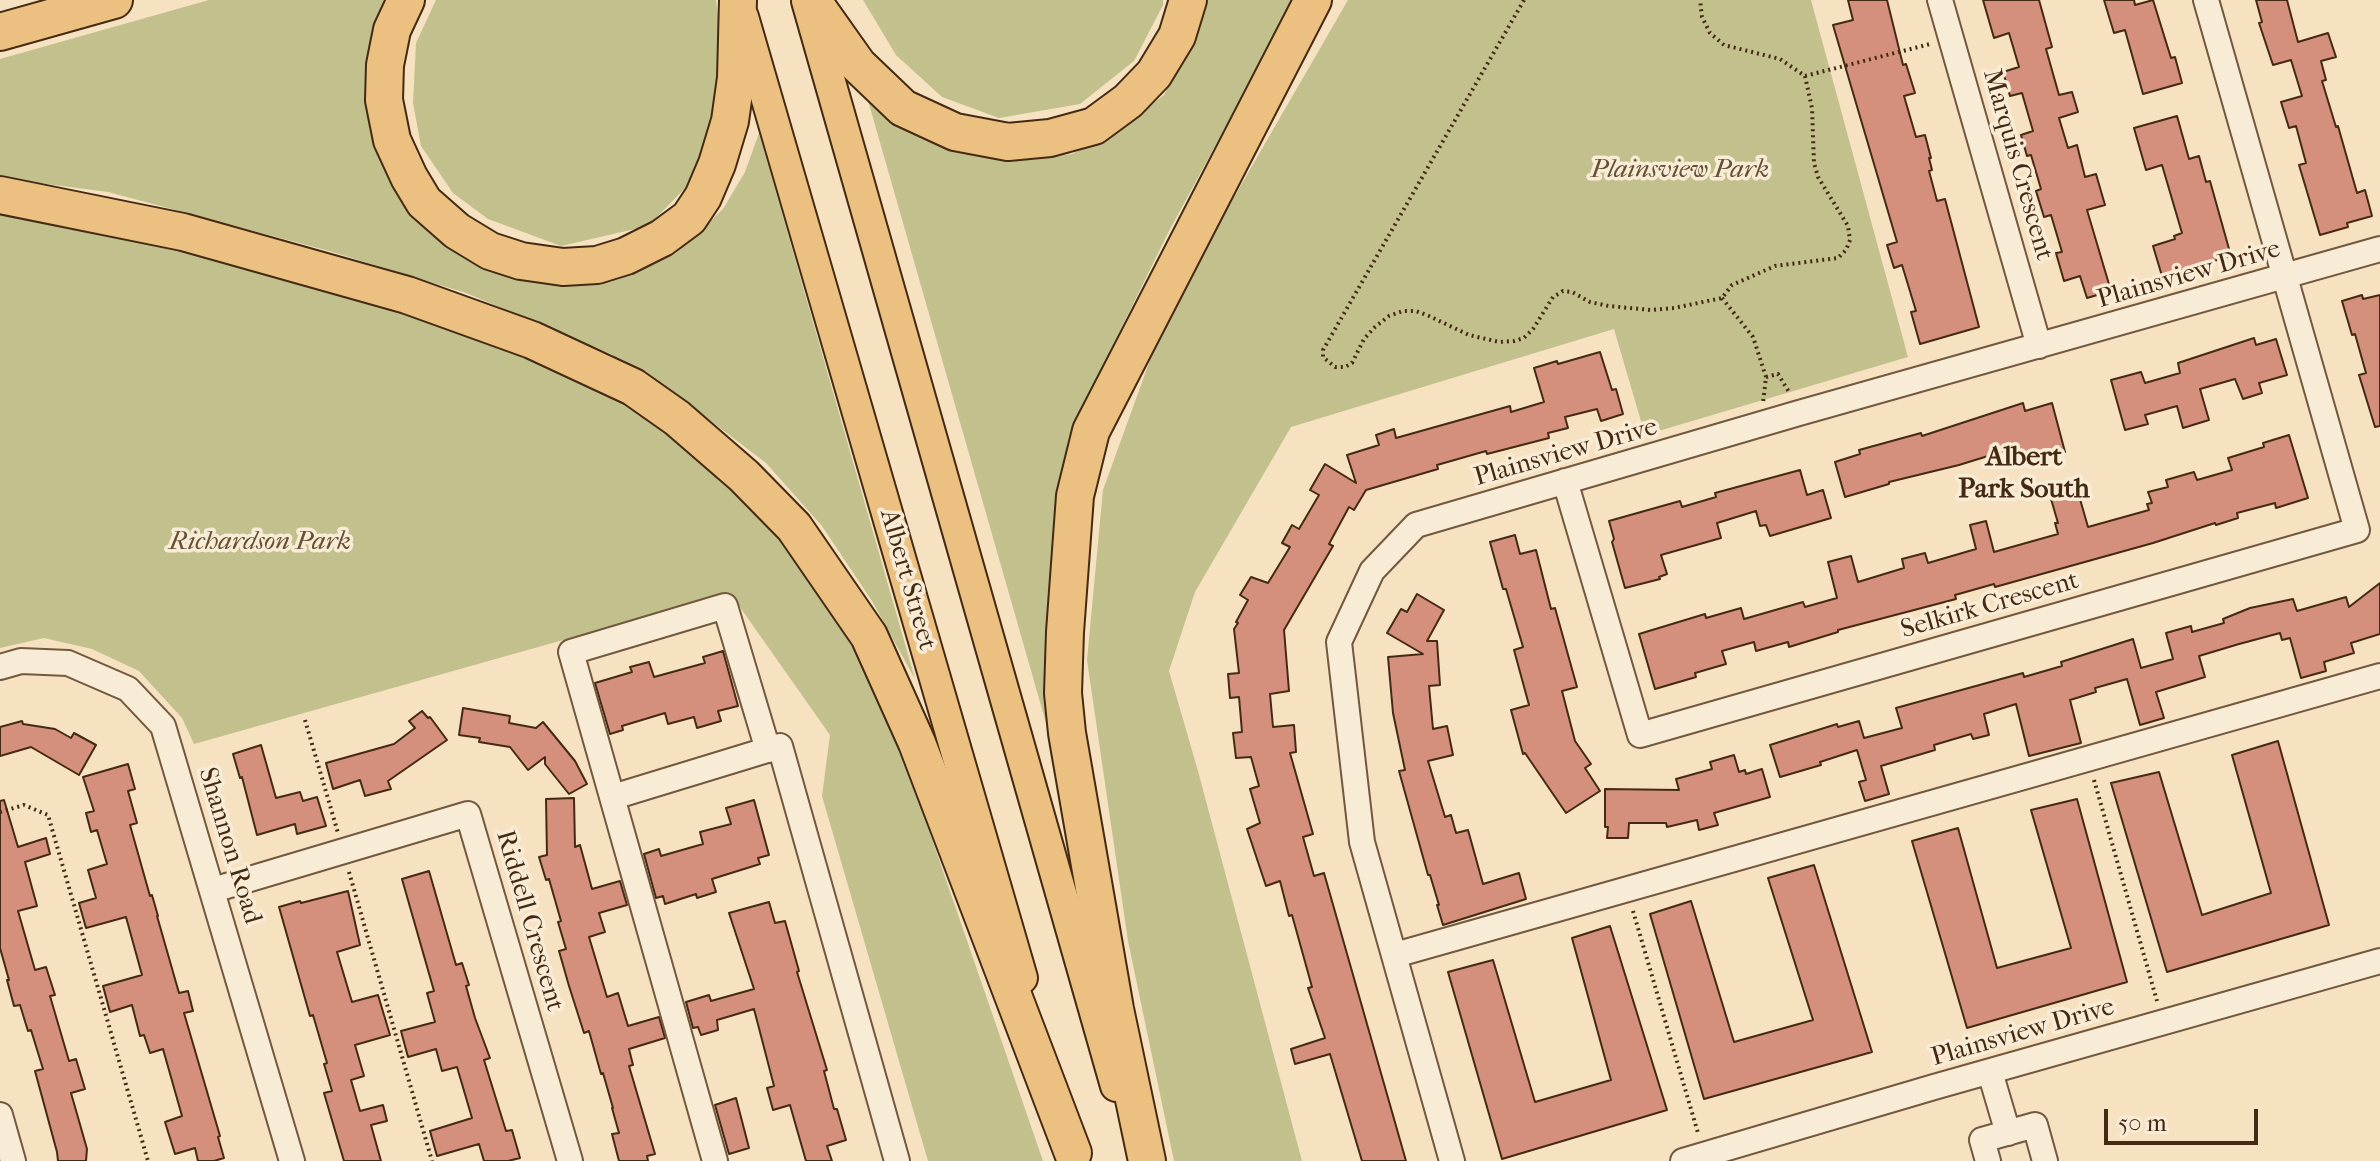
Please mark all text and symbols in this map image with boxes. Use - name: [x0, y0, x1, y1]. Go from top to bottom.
- street label: Marquis Crescent: [1975, 66, 2059, 264]
- park label: Plainsview Park: [1591, 155, 1769, 187]
- street label: Plainsview Drive: [2094, 234, 2284, 316]
- street label: Plainsview Drive: [1471, 412, 1661, 494]
- district label: Albert Park South: [1958, 441, 2090, 507]
- street label: Albert Street: [872, 506, 942, 654]
- park label: Richardson Park: [169, 527, 351, 559]
- street label: Selkirk Crescent: [1897, 566, 2083, 646]
- street label: Shannon Road: [190, 764, 268, 928]
- street label: Riddell Crescent: [488, 827, 570, 1015]
- street label: Plainsview Drive: [1928, 992, 2118, 1074]
- scale bar: [2108, 1093, 2262, 1143]
- text: 50 m: [2118, 1109, 2167, 1137]

